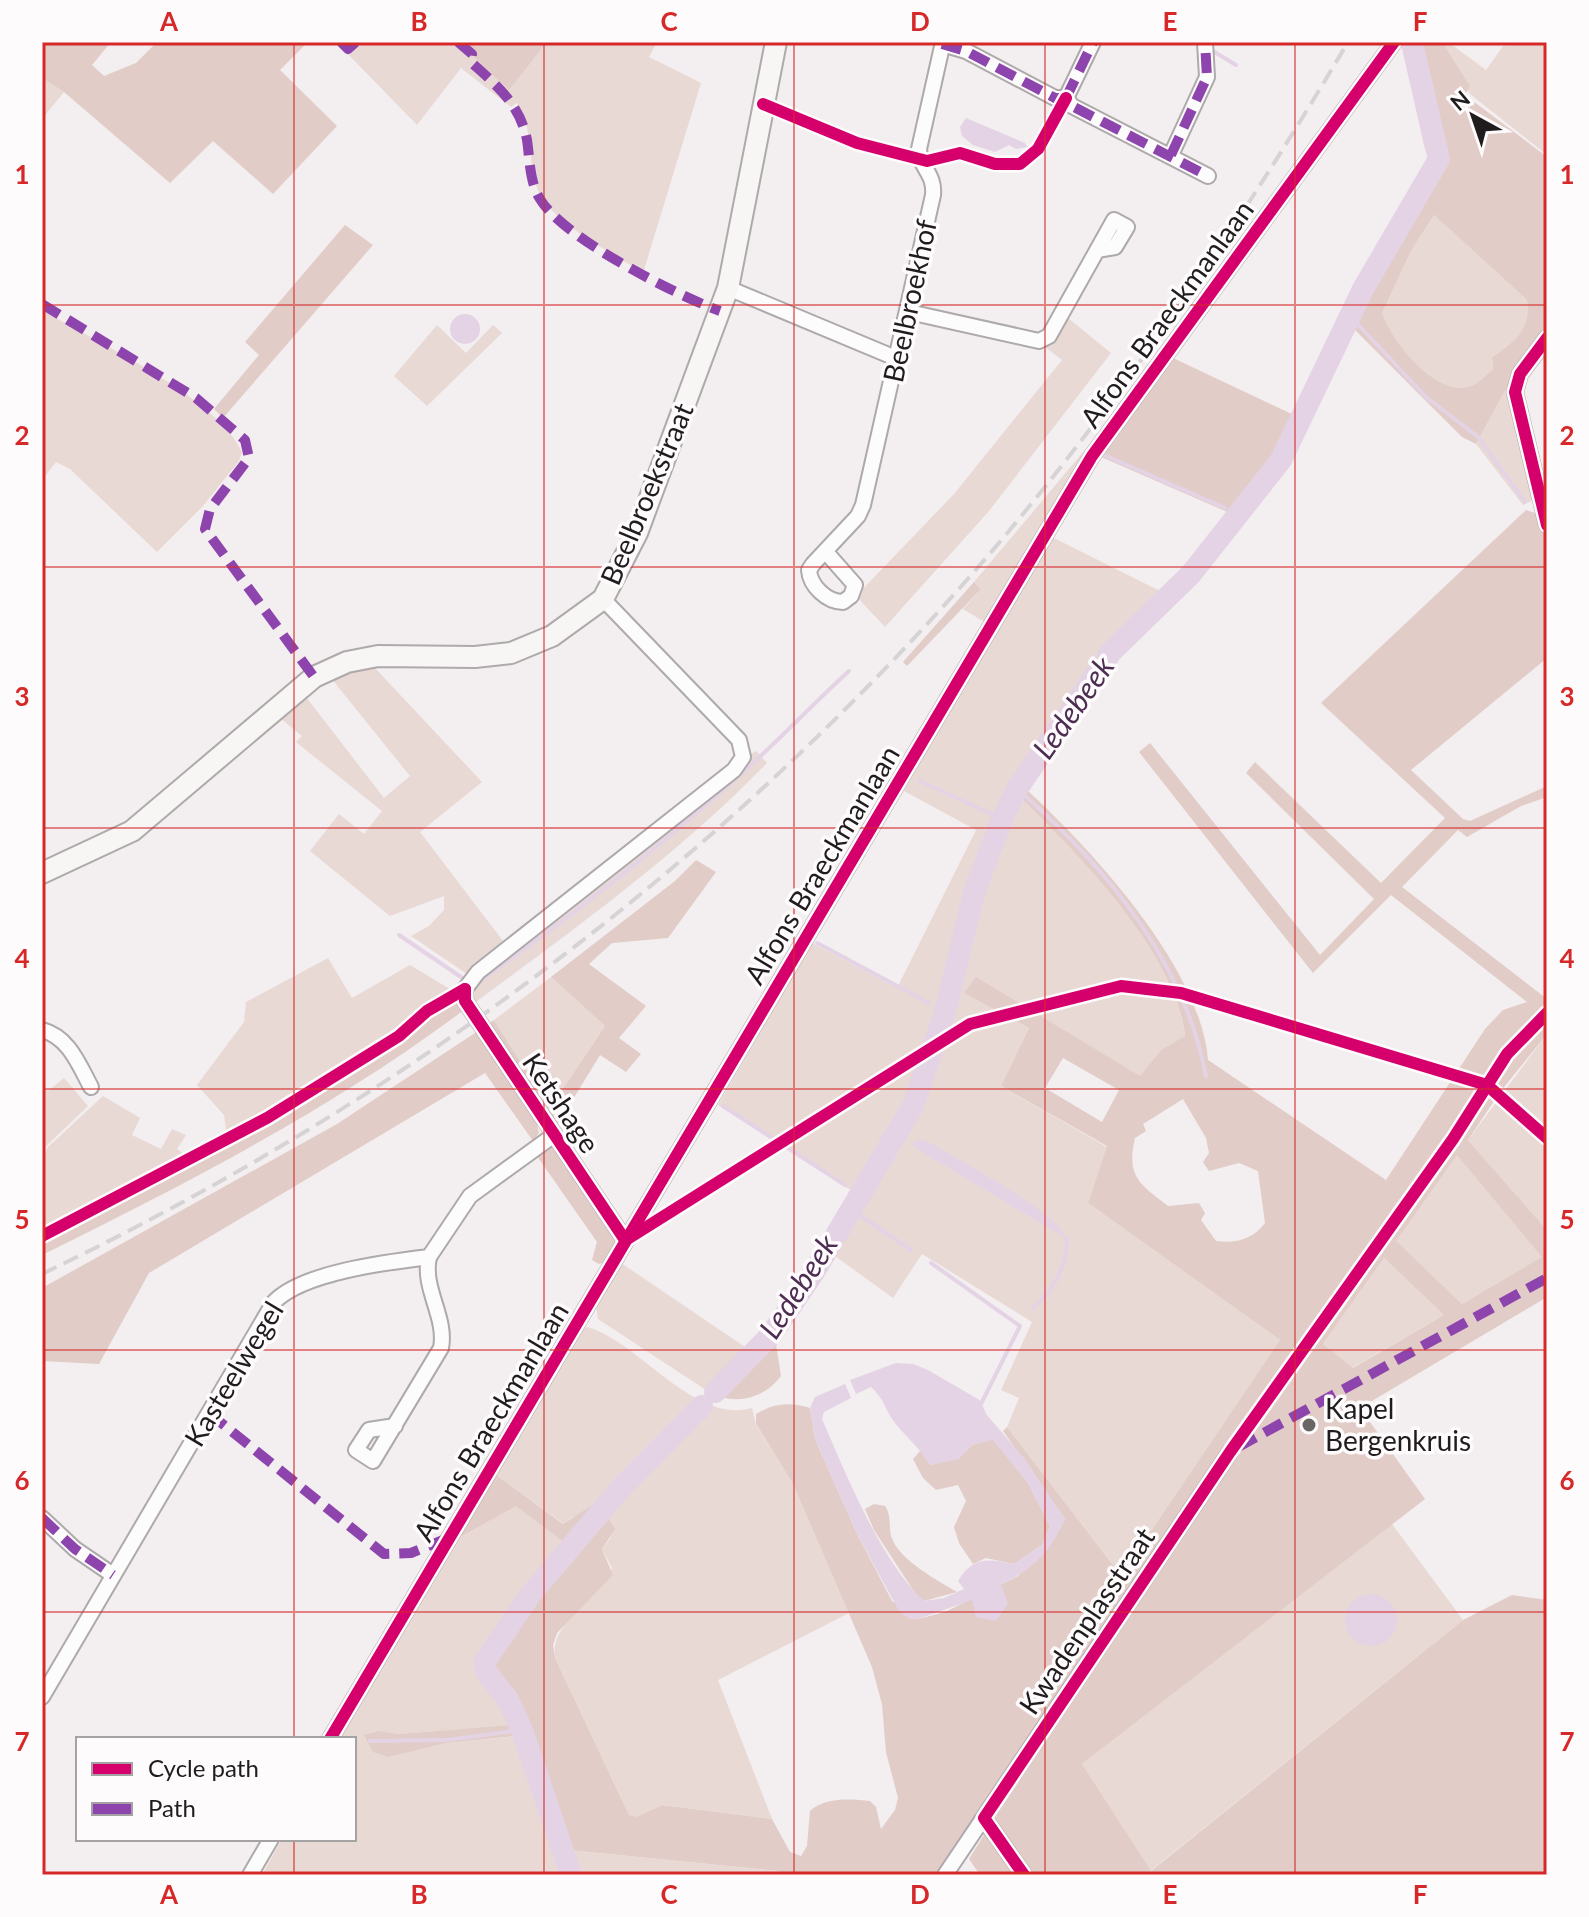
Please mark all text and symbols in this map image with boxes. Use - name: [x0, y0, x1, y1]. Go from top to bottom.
- text: A: [159, 5, 179, 37]
- text: B: [410, 5, 428, 37]
- text: C: [660, 5, 678, 37]
- text: D: [910, 5, 930, 37]
- text: E: [1163, 5, 1177, 37]
- text: F: [1413, 5, 1427, 37]
- north arrow: [1433, 76, 1513, 156]
- text: N: [1445, 85, 1475, 116]
- text: 1: [14, 158, 30, 190]
- text: 1: [1559, 158, 1575, 190]
- street label: Alfons Braeckmanlaan: [1072, 193, 1260, 434]
- street label: Beelbroekhof: [875, 216, 943, 385]
- street label: Beelbroekstraat: [593, 398, 700, 590]
- text: 2: [14, 419, 30, 451]
- text: 2: [1559, 419, 1575, 451]
- water label: Ledebeek: [1024, 648, 1121, 765]
- text: 3: [14, 680, 30, 712]
- text: 3: [1559, 680, 1575, 712]
- street label: Alfons Braeckmanlaan: [736, 739, 906, 990]
- text: 4: [14, 942, 30, 974]
- text: 4: [1559, 942, 1575, 974]
- street label: Ketshage: [516, 1046, 608, 1159]
- text: 5: [14, 1203, 30, 1235]
- text: 5: [1559, 1203, 1575, 1235]
- water label: Ledebeek: [751, 1227, 845, 1345]
- street label: Kasteelwegel: [177, 1295, 290, 1452]
- street label: Alfons Braeckmanlaan: [405, 1296, 575, 1547]
- place label: Kapel Bergenkruis: [1325, 1391, 1471, 1457]
- marker: Kapel Bergenkruis: [1300, 1416, 1318, 1434]
- text: 6: [14, 1464, 30, 1496]
- text: 6: [1559, 1464, 1575, 1496]
- street label: Kwadenplasstraat: [1011, 1521, 1161, 1720]
- text: 7: [14, 1725, 30, 1757]
- text: 7: [1559, 1725, 1575, 1757]
- legend: [76, 1737, 356, 1841]
- text: Cycle path: [148, 1753, 259, 1782]
- text: Path: [148, 1793, 196, 1822]
- text: A: [159, 1878, 179, 1910]
- text: B: [410, 1878, 428, 1910]
- text: C: [660, 1878, 678, 1910]
- text: D: [910, 1878, 930, 1910]
- text: E: [1163, 1878, 1177, 1910]
- text: F: [1413, 1878, 1427, 1910]

